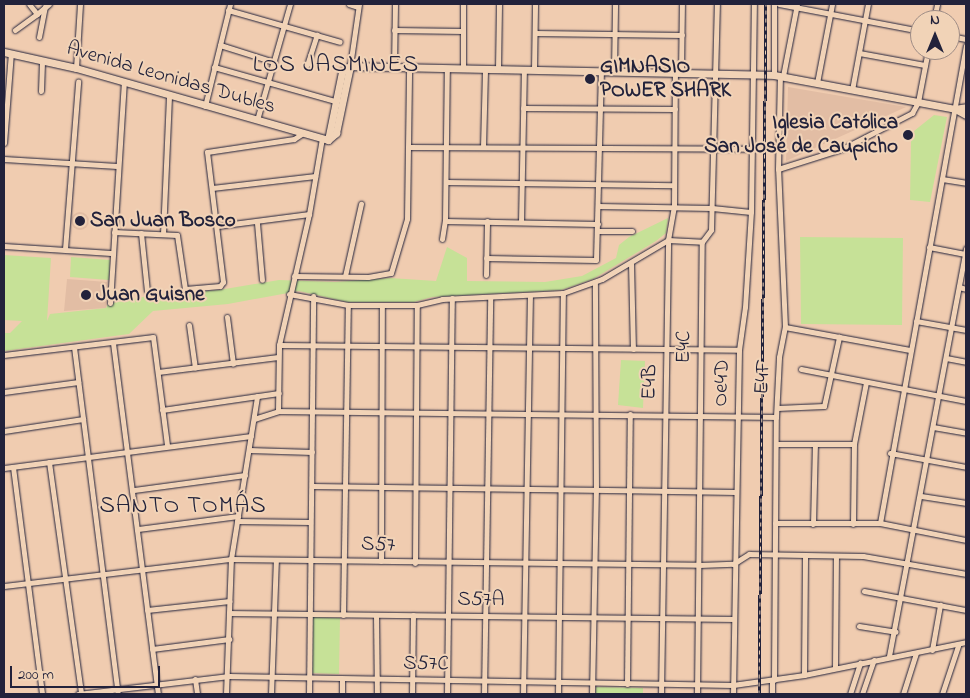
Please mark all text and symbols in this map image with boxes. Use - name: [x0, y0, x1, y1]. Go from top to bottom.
- north arrow: [910, 10, 960, 60]
- text: N: [930, 10, 940, 31]
- street label: Avenida Leonidas Dubles: [64, 36, 278, 120]
- district label: LOS JASMINES: [251, 52, 421, 80]
- place label: GIMNASIO POWER SHARK: [600, 54, 731, 104]
- marker: GIMNASIO POWER SHARK: [584, 73, 596, 85]
- place label: Iglesia Católica San José de Caupicho: [704, 110, 898, 160]
- marker: Iglesia Católica San José de Caupicho: [902, 129, 914, 141]
- place label: San Juan Bosco: [90, 208, 236, 234]
- marker: San Juan Bosco: [74, 215, 86, 227]
- place label: Juan Guisne: [96, 282, 204, 308]
- marker: Juan Guisne: [80, 289, 92, 301]
- street label: E4C: [671, 330, 697, 364]
- street label: Oe4D: [709, 359, 735, 407]
- street label: E4F: [750, 359, 776, 395]
- street label: E4B: [637, 364, 663, 400]
- district label: SANTO TOMÁS: [98, 493, 268, 521]
- street label: S57: [360, 532, 396, 558]
- street label: S57A: [457, 587, 505, 613]
- street label: S57C: [403, 651, 449, 677]
- scale bar: [12, 656, 162, 688]
- text: 200 m: [18, 664, 54, 686]

